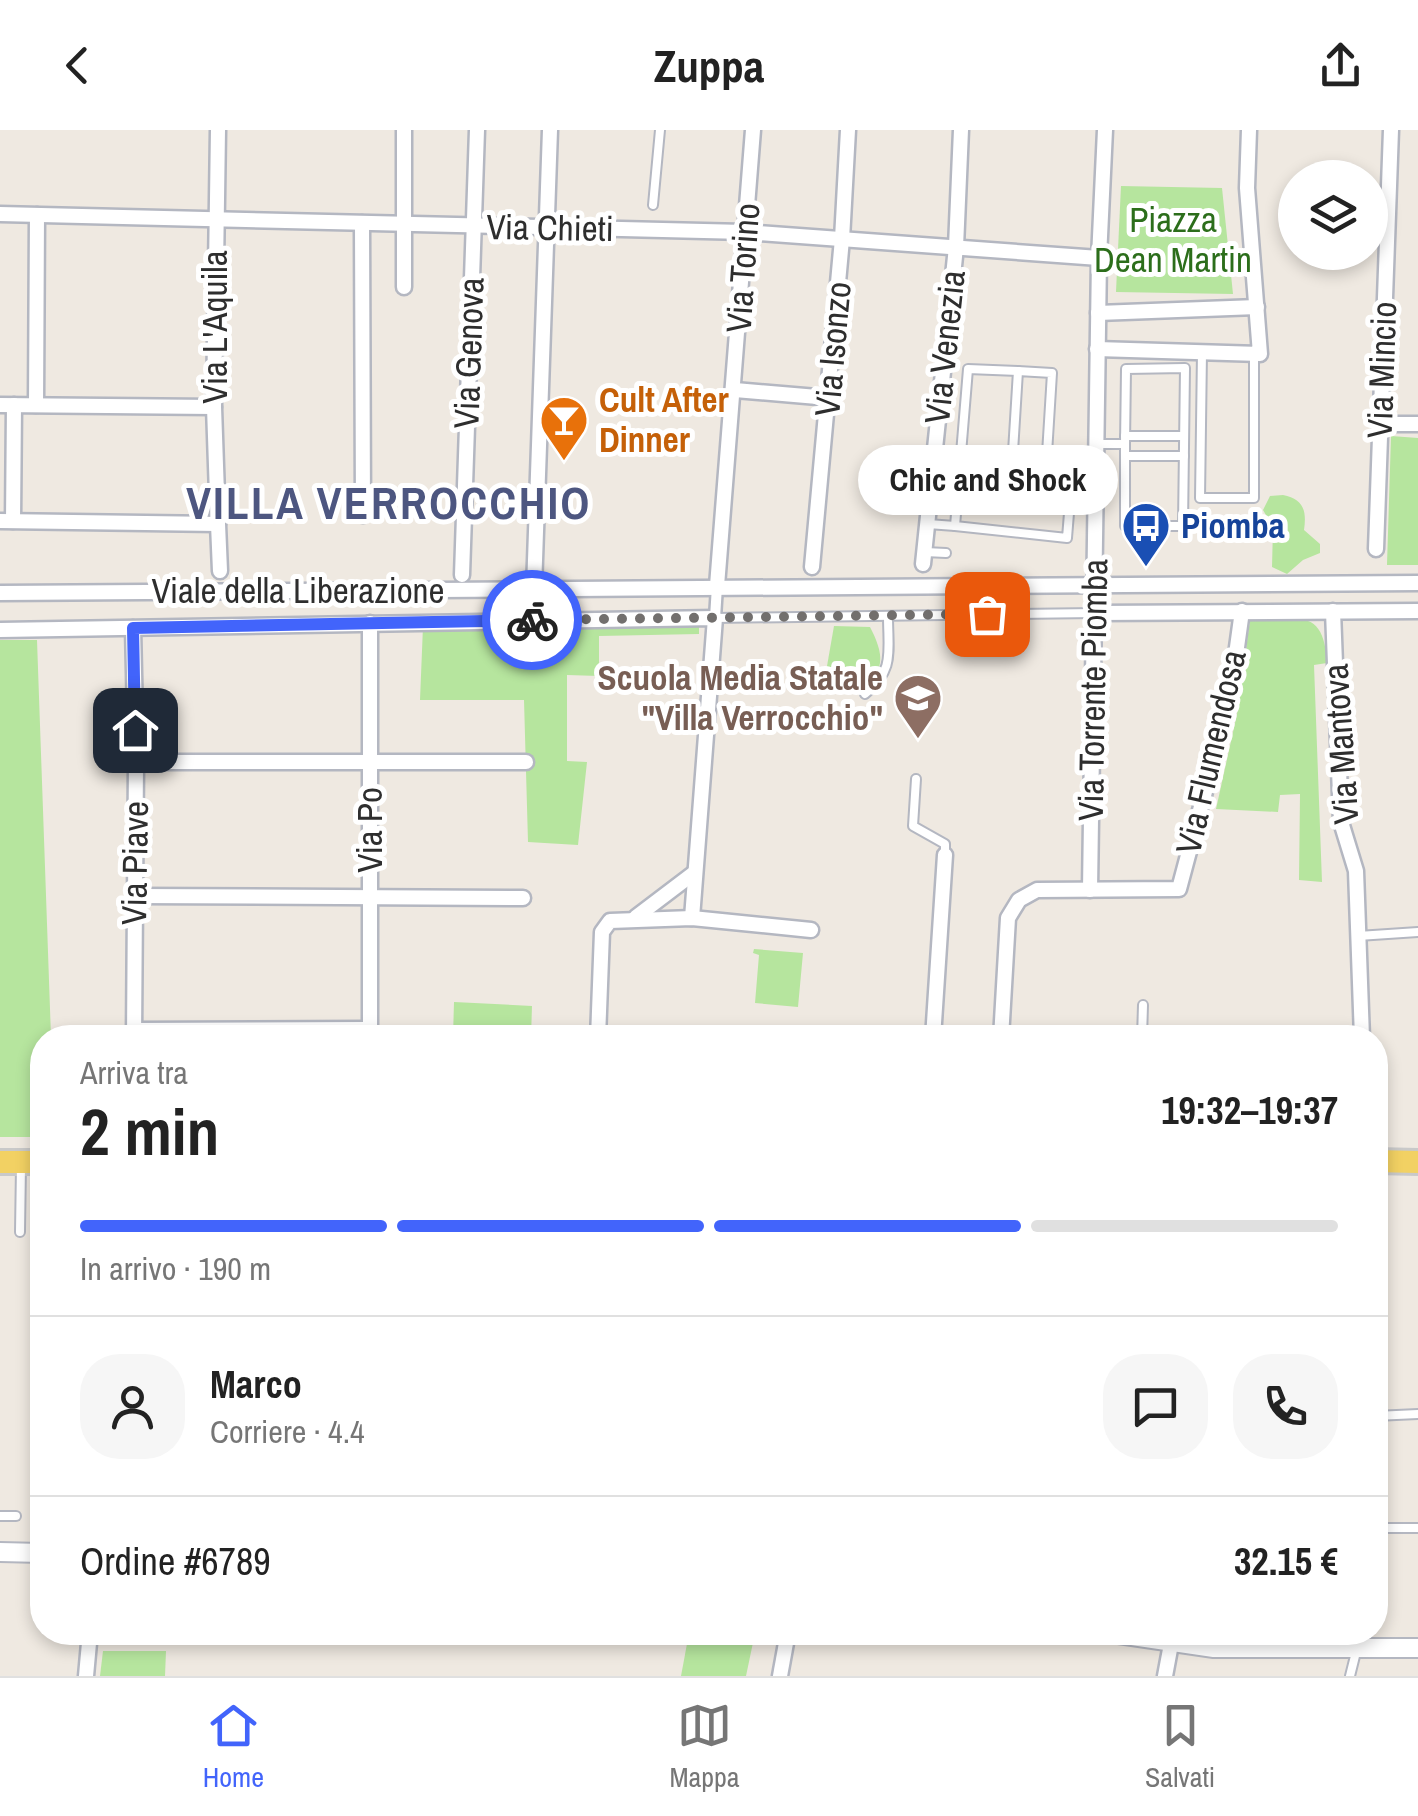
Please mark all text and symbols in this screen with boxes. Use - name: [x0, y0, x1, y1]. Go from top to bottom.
- text: Zuppa: [654, 35, 764, 96]
- icon: back: [50, 38, 105, 93]
- icon: share: [1313, 38, 1368, 93]
- map controls: [1278, 160, 1388, 270]
- button: layers: [1278, 160, 1388, 270]
- park label: Piazza Dean Martin: [1094, 196, 1252, 283]
- street label: Via Torino: [715, 202, 770, 334]
- street label: Via Chieti: [486, 203, 614, 252]
- street label: Via L'Aquila: [191, 250, 238, 404]
- street label: Via Venezia: [913, 268, 976, 426]
- street label: Via Genova: [442, 277, 495, 429]
- street label: Via Isonzo: [803, 280, 862, 418]
- street label: Via Mincio: [1356, 301, 1407, 439]
- place label: Cult After Dinner: [599, 376, 730, 463]
- bar icon: Cult After Dinner: [538, 394, 590, 462]
- callout: Chic and Shock: [857, 444, 1117, 514]
- text: Chic and Shock: [890, 458, 1086, 501]
- district label: VILLA VERROCCHIO: [186, 472, 592, 533]
- bus stop icon: Piomba: [1120, 500, 1172, 568]
- place label: Piomba: [1181, 502, 1285, 549]
- street label: Via Torrente Piomba: [1067, 558, 1118, 822]
- street label: Viale della Liberazione: [151, 567, 445, 614]
- courier: [482, 570, 582, 670]
- pin: [945, 572, 1030, 657]
- icon: bag: [960, 587, 1015, 642]
- icon: bike: [505, 593, 560, 648]
- street label: Via Flumendosa: [1164, 645, 1257, 859]
- place label: Scuola Media Statale "Villa Verrocchio": [597, 654, 883, 741]
- street label: Via Mantova: [1311, 662, 1370, 826]
- school or university icon: Scuola Media Statale "Villa Verrocchio": [892, 672, 944, 740]
- pin: [93, 688, 178, 773]
- icon: home: [108, 703, 163, 758]
- street label: Via Po: [346, 787, 393, 873]
- street label: Via Piave: [110, 801, 159, 925]
- text: Arriva tra: [80, 1051, 188, 1094]
- text: 19:32–19:37: [1161, 1085, 1338, 1136]
- text: 2 min: [80, 1088, 219, 1175]
- text: In arrivo · 190 m: [80, 1247, 271, 1290]
- button: person: [80, 1354, 185, 1459]
- button: chat: [1103, 1354, 1208, 1459]
- button: phone: [1233, 1354, 1338, 1459]
- text: Marco: [210, 1359, 302, 1410]
- text: Corriere · 4.4: [210, 1410, 365, 1453]
- text: Ordine #6789: [80, 1536, 271, 1587]
- text: 32.15 €: [1234, 1536, 1338, 1587]
- tab: Home: [203, 1698, 264, 1796]
- tab: Mappa: [669, 1698, 740, 1796]
- tab: Salvati: [1145, 1698, 1215, 1796]

